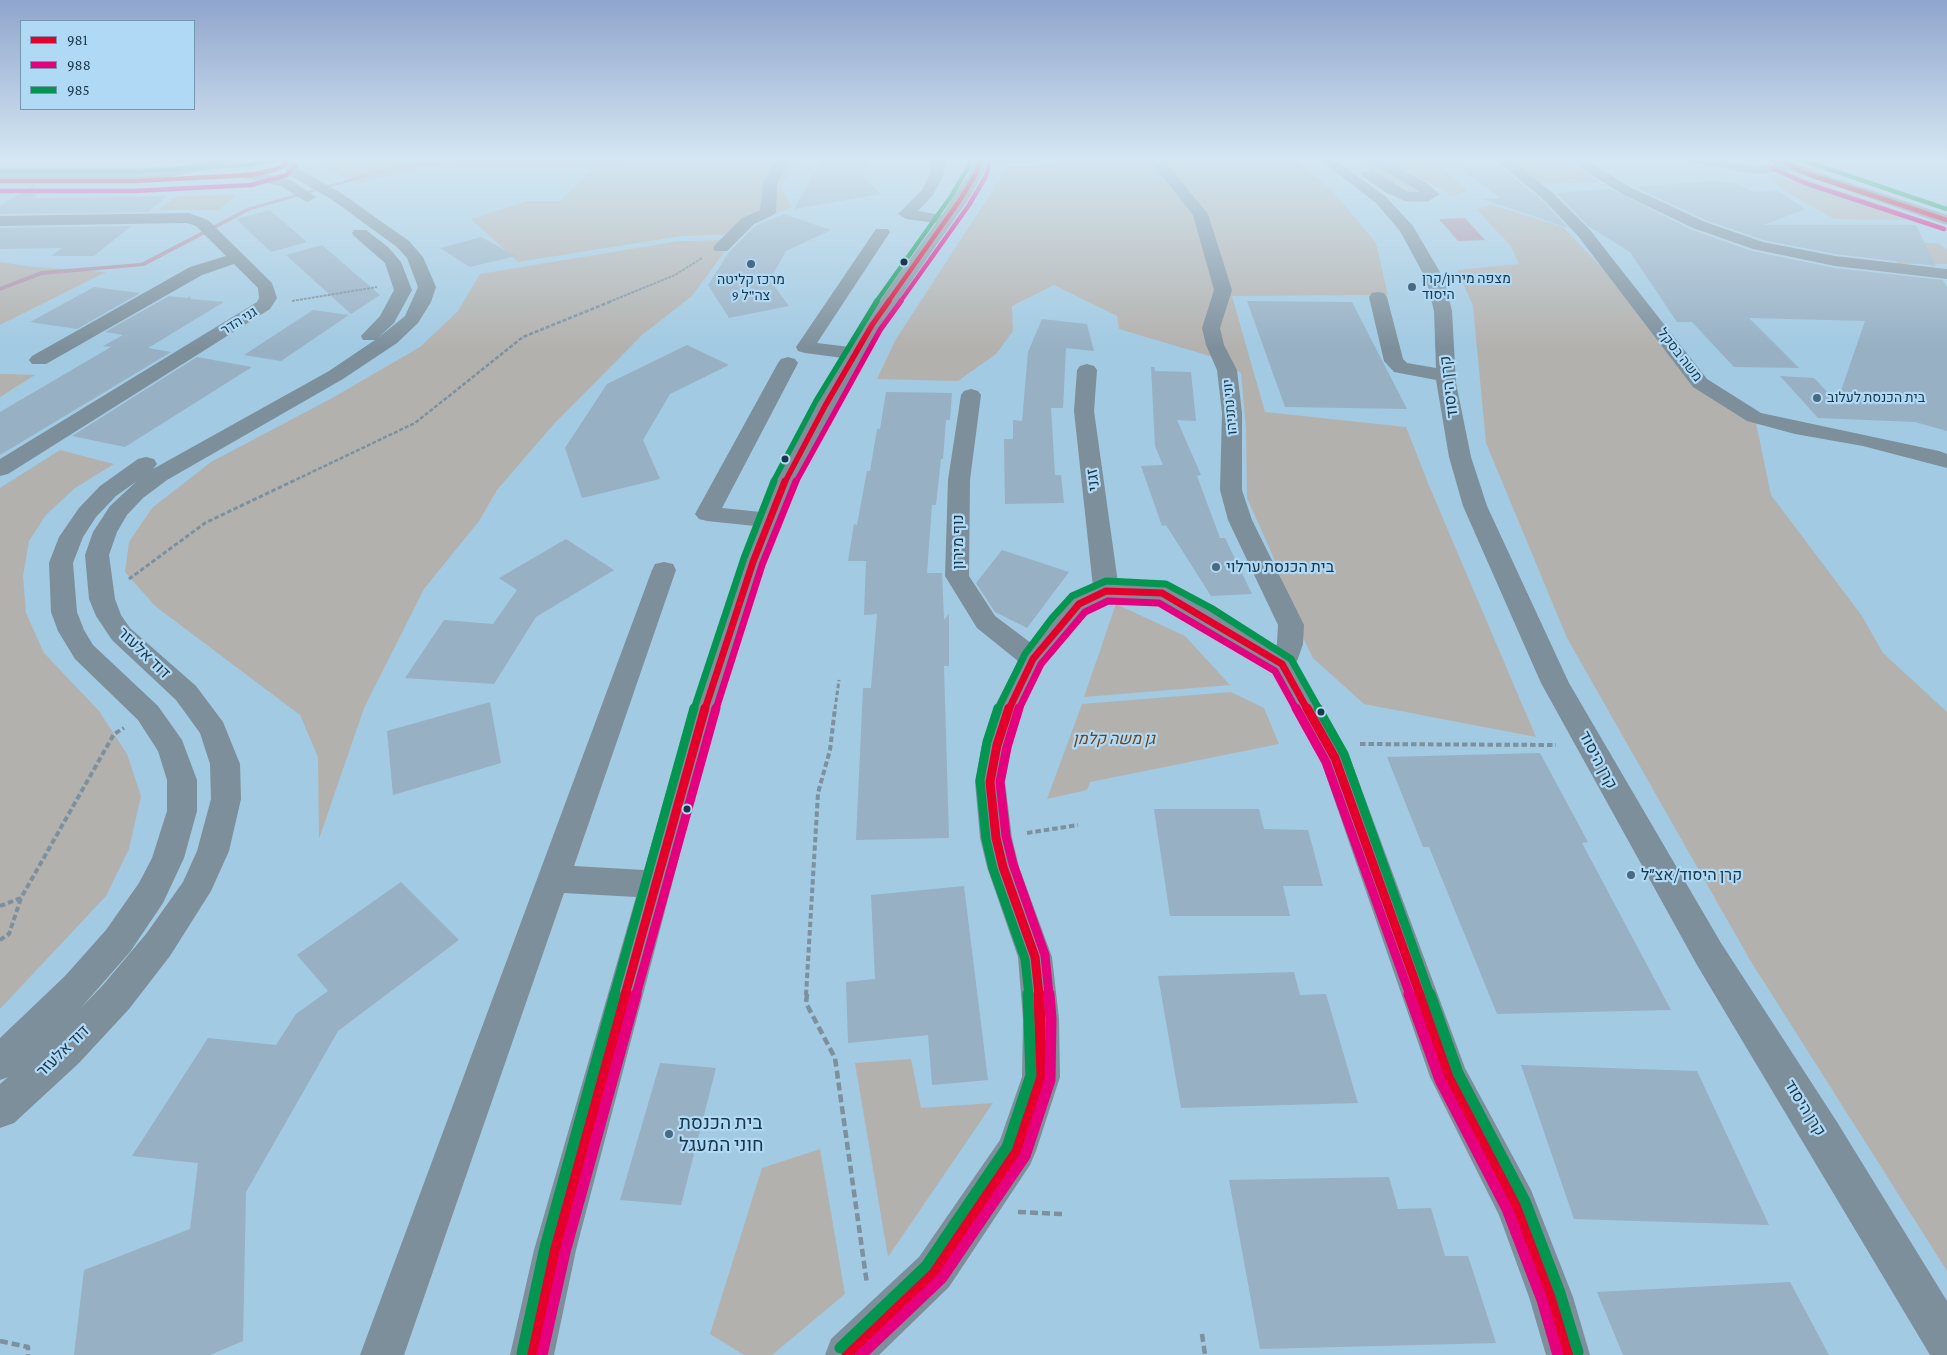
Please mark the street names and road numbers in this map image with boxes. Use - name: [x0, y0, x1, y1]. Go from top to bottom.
- street label: גני הדר: [218, 303, 260, 339]
- street label: משה בסקל: [1654, 325, 1706, 385]
- street label: קרן היסוד: [1436, 355, 1462, 419]
- street label: יוני נתניהו: [1219, 379, 1241, 435]
- street label: זגני: [1082, 468, 1104, 492]
- street label: נוף מירון: [948, 514, 968, 570]
- street label: דוד אלעזר: [114, 623, 174, 683]
- street label: קרן היסוד: [1575, 728, 1621, 792]
- street label: דוד אלעזר: [33, 1021, 93, 1081]
- street label: קרן היסוד: [1780, 1076, 1830, 1140]

